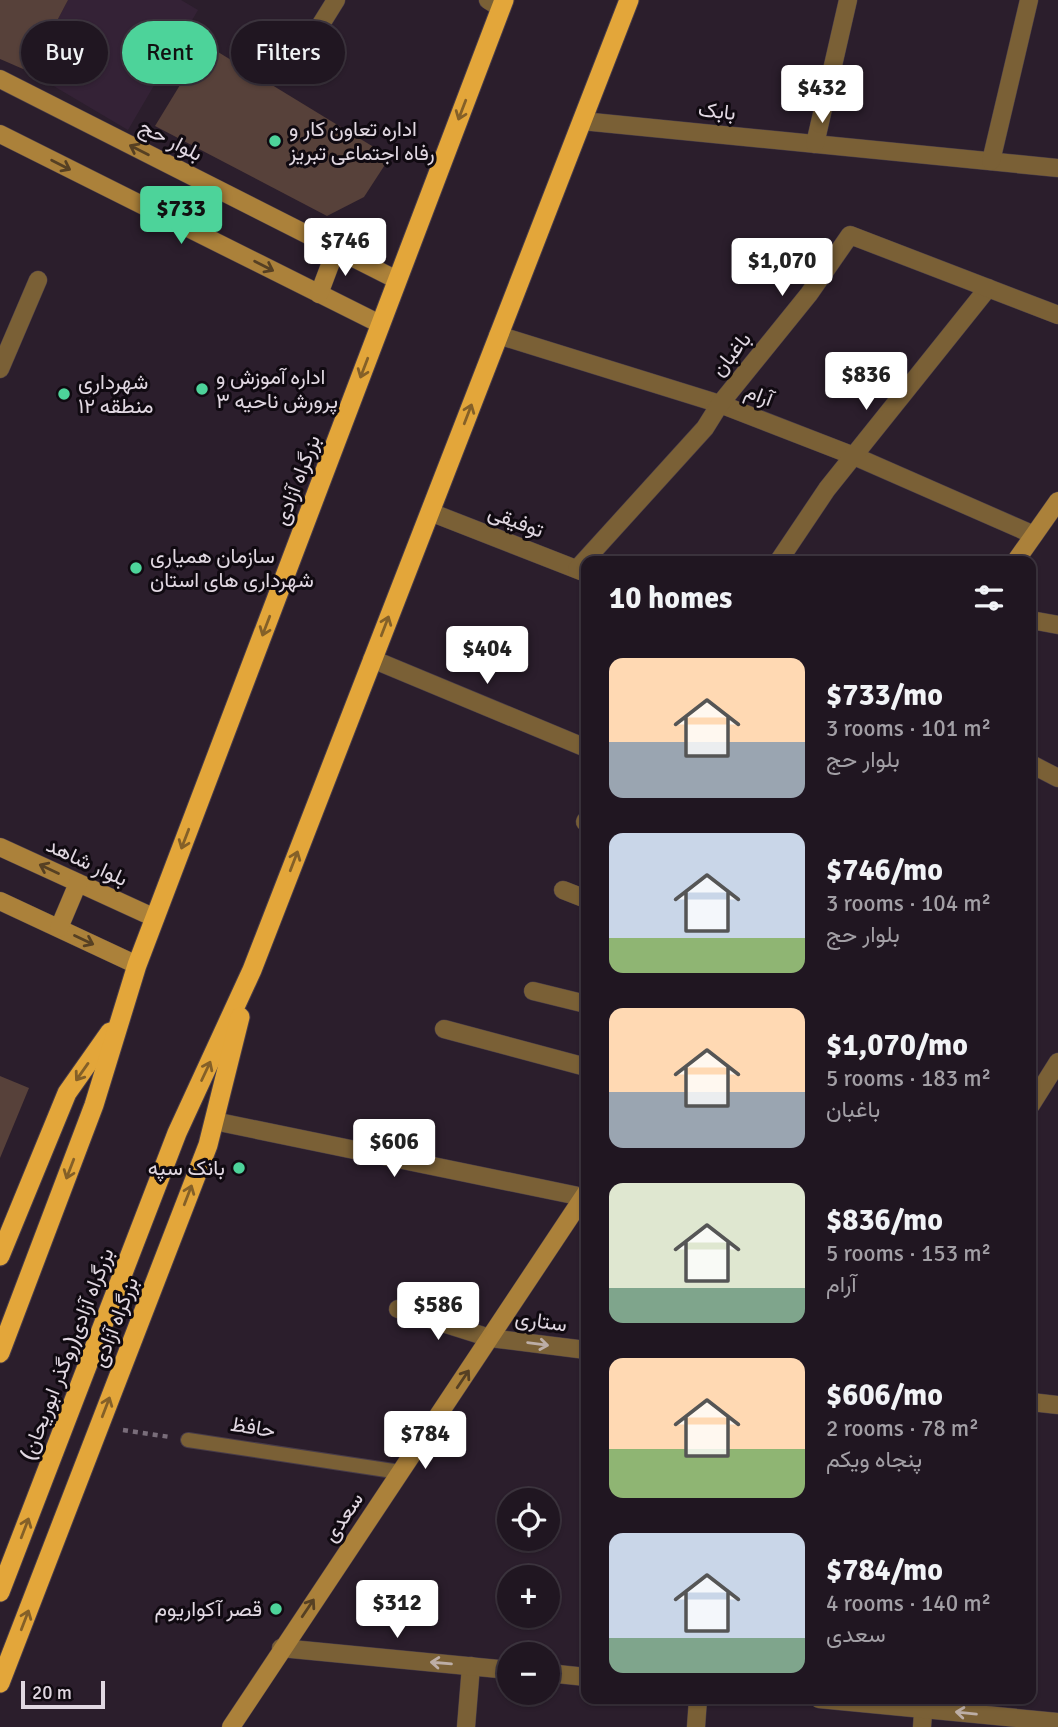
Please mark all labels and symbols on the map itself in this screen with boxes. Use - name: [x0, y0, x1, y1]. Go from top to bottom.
- pin: $432: [781, 66, 863, 125]
- street label: بابک: [697, 96, 737, 126]
- one-way arrow: [455, 98, 468, 120]
- street label: بلوار حج: [135, 113, 207, 168]
- place label: اداره تعاون کار و رفاه اجتماعی تبریز: [288, 116, 435, 166]
- marker: اداره تعاون کار و رفاه اجتماعی تبریز: [267, 133, 283, 149]
- one-way arrow: [129, 142, 150, 156]
- one-way arrow: [50, 158, 71, 172]
- pin: $733: [140, 187, 222, 246]
- pin: $746: [304, 218, 386, 278]
- pin: $1,070: [725, 238, 839, 298]
- one-way arrow: [253, 260, 274, 274]
- street label: باغبان: [705, 327, 757, 381]
- pin: $836: [825, 352, 907, 412]
- one-way arrow: [356, 356, 369, 378]
- place label: اداره آموزش و پرورش ناحیه ۳: [216, 364, 338, 415]
- place label: شهرداری منطقه ۱۲: [78, 369, 153, 419]
- street label: آرام: [741, 378, 779, 414]
- marker: اداره آموزش و پرورش ناحیه ۳: [194, 381, 210, 397]
- marker: شهرداری منطقه ۱۲: [56, 386, 72, 402]
- one-way arrow: [462, 404, 475, 426]
- street label: بزرگراه آزادی: [268, 431, 326, 529]
- street label: توفیقی: [485, 499, 547, 543]
- place label: سازمان همیاری شهرداری های استان: [150, 543, 314, 593]
- marker: سازمان همیاری شهرداری های استان: [128, 560, 144, 576]
- one-way arrow: [258, 615, 271, 637]
- one-way arrow: [380, 616, 392, 638]
- pin: $404: [446, 626, 528, 686]
- one-way arrow: [178, 828, 190, 850]
- street label: بلوار شاهد: [42, 832, 132, 892]
- one-way arrow: [288, 851, 301, 873]
- one-way arrow: [39, 862, 60, 875]
- one-way arrow: [73, 934, 94, 947]
- one-way arrow: [199, 1061, 213, 1082]
- one-way arrow: [75, 1062, 89, 1082]
- pin: $606: [353, 1120, 435, 1179]
- place label: بانک سپه: [148, 1155, 225, 1182]
- one-way arrow: [62, 1157, 75, 1179]
- marker: بانک سپه: [231, 1160, 247, 1176]
- one-way arrow: [183, 1185, 196, 1207]
- street label: بزرگراه آزادی(روگذر ابوریحان): [14, 1244, 120, 1464]
- street label: بزرگراه آزادی: [86, 1273, 144, 1371]
- pin: $586: [397, 1282, 479, 1342]
- street label: ستاری: [513, 1305, 569, 1337]
- one-way arrow: [526, 1338, 549, 1351]
- one-way arrow: [456, 1369, 470, 1389]
- one-way arrow: [101, 1397, 114, 1419]
- street label: حافظ: [229, 1411, 277, 1443]
- pin: $784: [384, 1412, 466, 1471]
- street label: سعدی: [317, 1487, 369, 1547]
- one-way arrow: [19, 1518, 32, 1540]
- pin: $312: [356, 1580, 438, 1640]
- place label: قصر آکواریوم: [155, 1596, 262, 1623]
- one-way arrow: [301, 1599, 316, 1618]
- marker: قصر آکواریوم: [268, 1601, 284, 1617]
- one-way arrow: [19, 1609, 32, 1631]
- one-way arrow: [431, 1656, 453, 1669]
- scale bar: [21, 1678, 105, 1710]
- one-way arrow: [955, 1707, 977, 1720]

